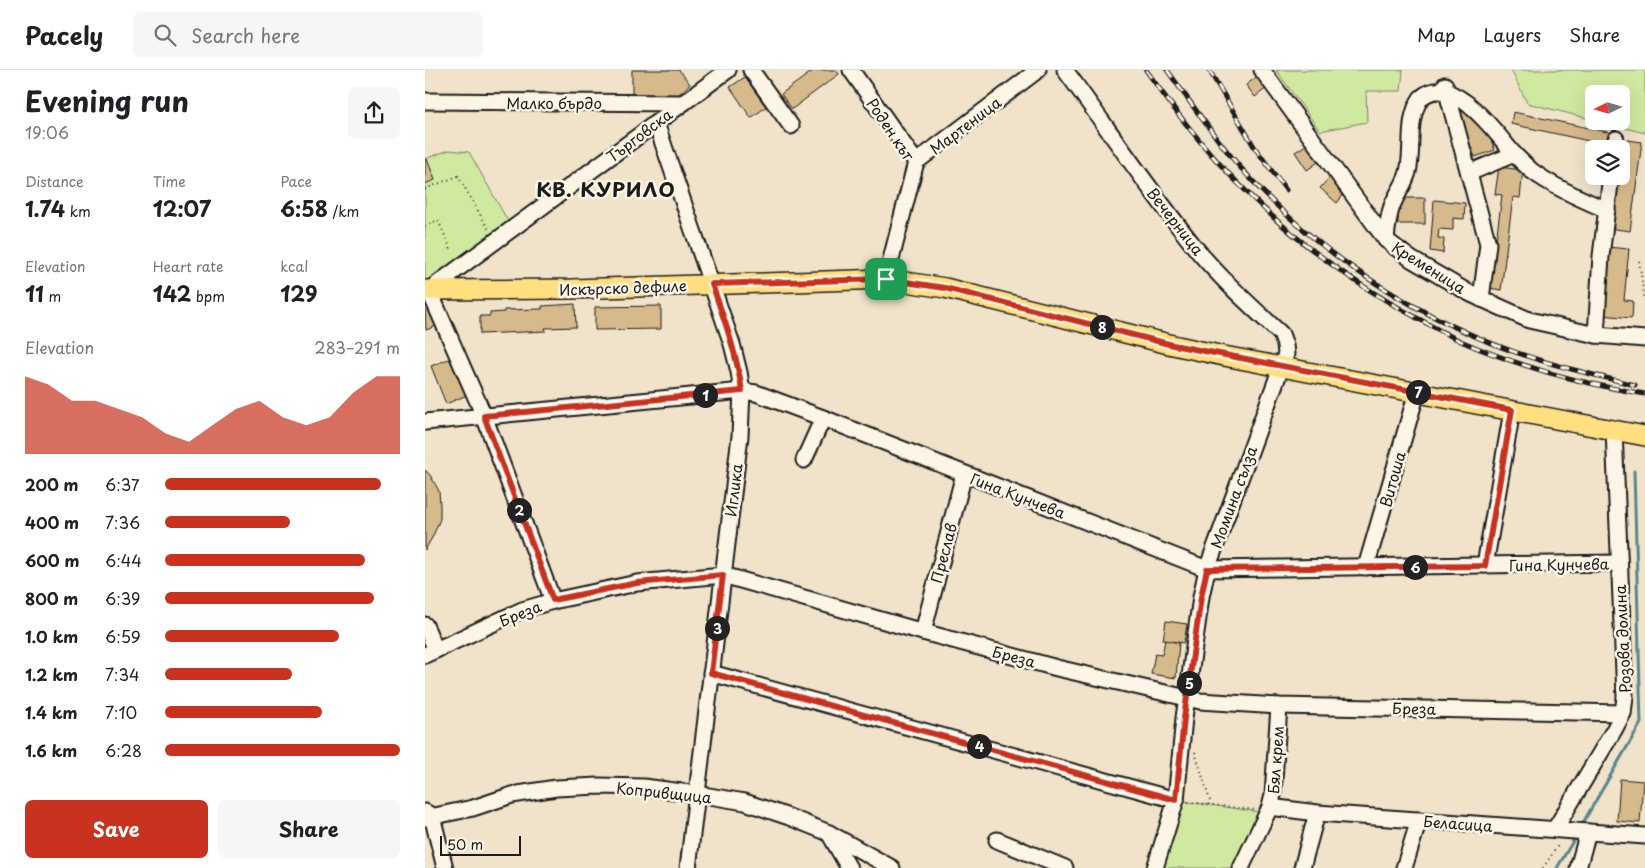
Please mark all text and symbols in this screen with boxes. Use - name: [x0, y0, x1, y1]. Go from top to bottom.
- search box: [133, 12, 483, 57]
- text: Pacely: [25, 17, 103, 53]
- icon: search: [151, 21, 179, 49]
- text: Search here: [191, 21, 300, 49]
- text: Map: [1417, 21, 1456, 48]
- text: Layers: [1484, 21, 1541, 48]
- text: Share: [1569, 21, 1620, 48]
- text: Evening run: [25, 79, 189, 122]
- north arrow: [1585, 85, 1630, 130]
- map controls: [1585, 85, 1630, 185]
- button: share: [348, 87, 400, 139]
- street label: Мартеница: [925, 90, 1006, 159]
- street label: Малко бърдо: [506, 91, 602, 114]
- street label: Роден кът: [862, 93, 921, 165]
- street label: Търговска: [601, 102, 677, 167]
- text: 19:06: [25, 120, 69, 144]
- button: layers: [1585, 140, 1630, 185]
- text: Distance: [25, 171, 84, 192]
- text: Time: [153, 171, 186, 192]
- text: Pace: [280, 171, 312, 192]
- district label: КВ. КУРИЛО: [536, 174, 676, 204]
- street label: Вечерница: [1142, 182, 1210, 260]
- text: 1.74: [25, 192, 65, 224]
- text: 12:07: [153, 192, 211, 224]
- text: 6:58: [280, 192, 328, 224]
- text: km: [65, 201, 91, 222]
- text: /km: [328, 201, 359, 222]
- street label: Кременица: [1388, 235, 1471, 299]
- text: Elevation: [25, 256, 85, 277]
- text: Heart rate: [153, 256, 223, 277]
- text: kcal: [280, 256, 308, 277]
- pin: [865, 258, 907, 300]
- icon: arrive: [872, 265, 900, 293]
- street label: Искърско дефиле: [559, 273, 687, 301]
- text: 11: [25, 277, 44, 309]
- text: 142: [153, 277, 191, 309]
- text: 129: [280, 277, 318, 309]
- text: m: [44, 286, 61, 307]
- text: bpm: [191, 286, 225, 307]
- pin: 8: [1089, 314, 1115, 340]
- text: 8: [1098, 317, 1107, 338]
- text: Elevation: [25, 335, 94, 359]
- text: 283–291 m: [314, 335, 400, 359]
- pin: 7: [1405, 380, 1431, 404]
- pin: 1: [693, 382, 717, 408]
- text: 7: [1414, 382, 1423, 403]
- text: 1: [702, 385, 709, 406]
- street label: Момина сълза: [1204, 442, 1262, 551]
- street label: Витоша: [1373, 448, 1411, 510]
- street label: Иглика: [718, 462, 748, 518]
- street label: Гина Кунчева: [967, 466, 1069, 524]
- text: 200 m: [25, 472, 79, 496]
- text: 6:37: [105, 472, 140, 496]
- pin: 2: [507, 498, 531, 522]
- text: 2: [515, 500, 524, 521]
- text: 400 m: [25, 510, 79, 534]
- text: 7:36: [105, 510, 140, 534]
- street label: Преслав: [924, 520, 962, 586]
- text: 600 m: [25, 548, 79, 572]
- text: 6:44: [105, 548, 142, 572]
- street label: Гина Кунчева: [1509, 552, 1610, 576]
- pin: 6: [1403, 554, 1427, 580]
- text: 6: [1411, 557, 1420, 578]
- street label: Розова долина: [1608, 584, 1636, 694]
- text: 800 m: [25, 586, 78, 610]
- text: 6:39: [105, 586, 140, 610]
- street label: Бреза: [495, 594, 545, 632]
- pin: 3: [705, 616, 729, 640]
- text: 3: [713, 618, 722, 639]
- text: 1.0 km: [25, 624, 78, 648]
- text: 6:59: [105, 624, 141, 648]
- street label: Бреза: [990, 639, 1039, 673]
- text: 1.2 km: [25, 662, 78, 686]
- text: 7:34: [105, 662, 140, 686]
- pin: 5: [1177, 670, 1201, 696]
- text: 5: [1185, 673, 1194, 694]
- street label: Бреза: [1392, 696, 1437, 720]
- text: 1.4 km: [25, 700, 77, 724]
- text: 7:10: [105, 700, 137, 724]
- street label: Бял крем: [1261, 725, 1289, 795]
- pin: 4: [967, 734, 991, 758]
- text: 4: [975, 736, 984, 757]
- text: 1.6 km: [25, 738, 77, 762]
- text: 6:28: [105, 738, 142, 762]
- street label: Копривщица: [615, 776, 713, 808]
- button: Save: [25, 800, 208, 858]
- button: Share: [218, 800, 400, 858]
- street label: Беласица: [1423, 809, 1494, 837]
- scale bar: [440, 833, 521, 856]
- text: 50 m: [447, 834, 483, 855]

